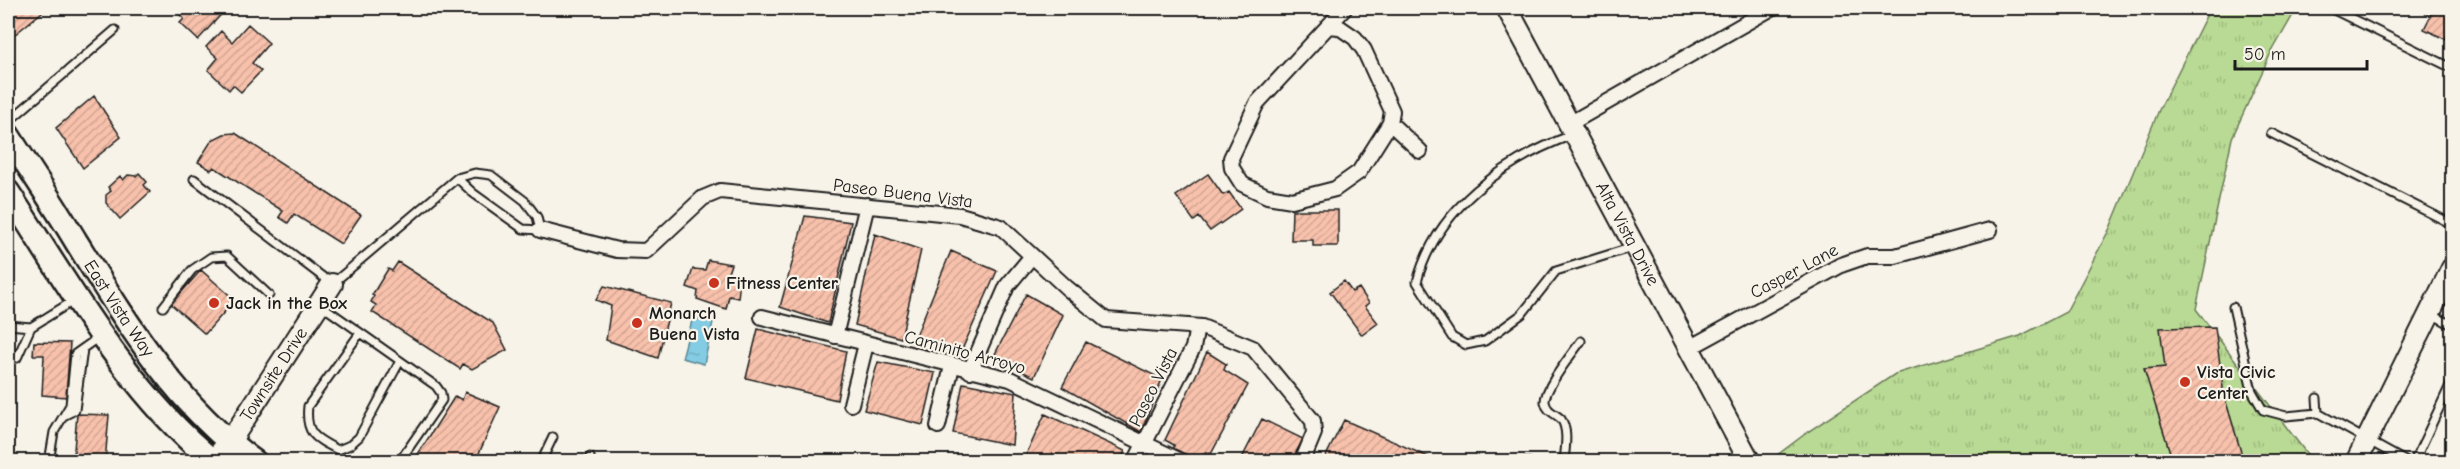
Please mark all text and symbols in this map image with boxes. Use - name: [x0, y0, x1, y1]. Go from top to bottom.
- scale bar: [2235, 33, 2367, 71]
- text: 50 m: [2244, 44, 2286, 65]
- street label: Paseo Buena Vista: [832, 175, 974, 212]
- street label: Alta Vista Drive: [1591, 179, 1664, 289]
- street label: Casper Lane: [1747, 240, 1842, 303]
- street label: East Vista Way: [79, 256, 159, 362]
- place label: Fitness Center: [726, 273, 839, 294]
- marker: Fitness Center: [707, 276, 721, 290]
- place label: Jack in the Box: [226, 293, 347, 314]
- marker: Jack in the Box: [207, 296, 221, 310]
- place label: Monarch Buena Vista: [649, 303, 740, 345]
- marker: Monarch Buena Vista: [630, 316, 644, 330]
- street label: Townsite Drive: [236, 324, 312, 426]
- street label: Caminito Arroyo: [902, 326, 1028, 379]
- street label: Paseo Vista: [1125, 344, 1182, 430]
- place label: Vista Civic Center: [2197, 362, 2276, 404]
- marker: Vista Civic Center: [2178, 375, 2192, 389]

